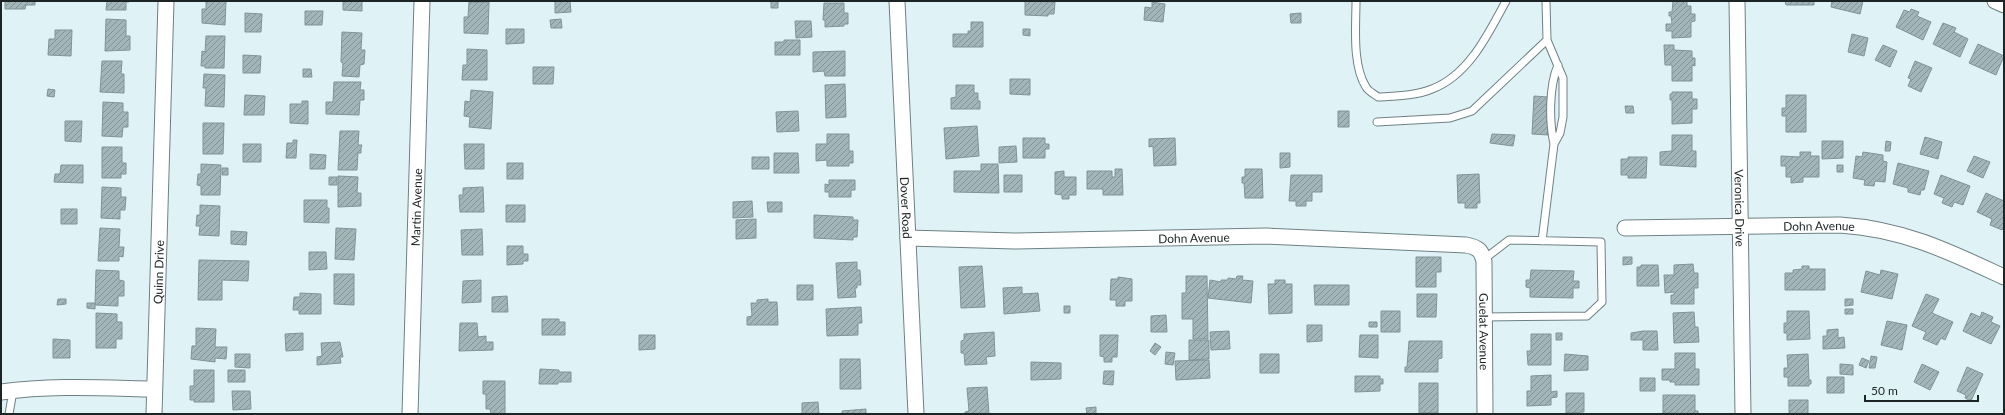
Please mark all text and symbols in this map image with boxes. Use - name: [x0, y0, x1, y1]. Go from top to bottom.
- street label: Martin Avenue: [407, 168, 425, 246]
- street label: Veronica Drive: [1732, 169, 1748, 247]
- street label: Dover Road: [898, 177, 915, 239]
- street label: Dohn Avenue: [1783, 217, 1856, 234]
- street label: Dohn Avenue: [1158, 229, 1230, 246]
- street label: Quinn Drive: [150, 240, 167, 304]
- street label: Guelat Avenue: [1477, 293, 1492, 370]
- scale bar: [1865, 377, 1978, 403]
- text: 50 m: [1871, 383, 1898, 398]

